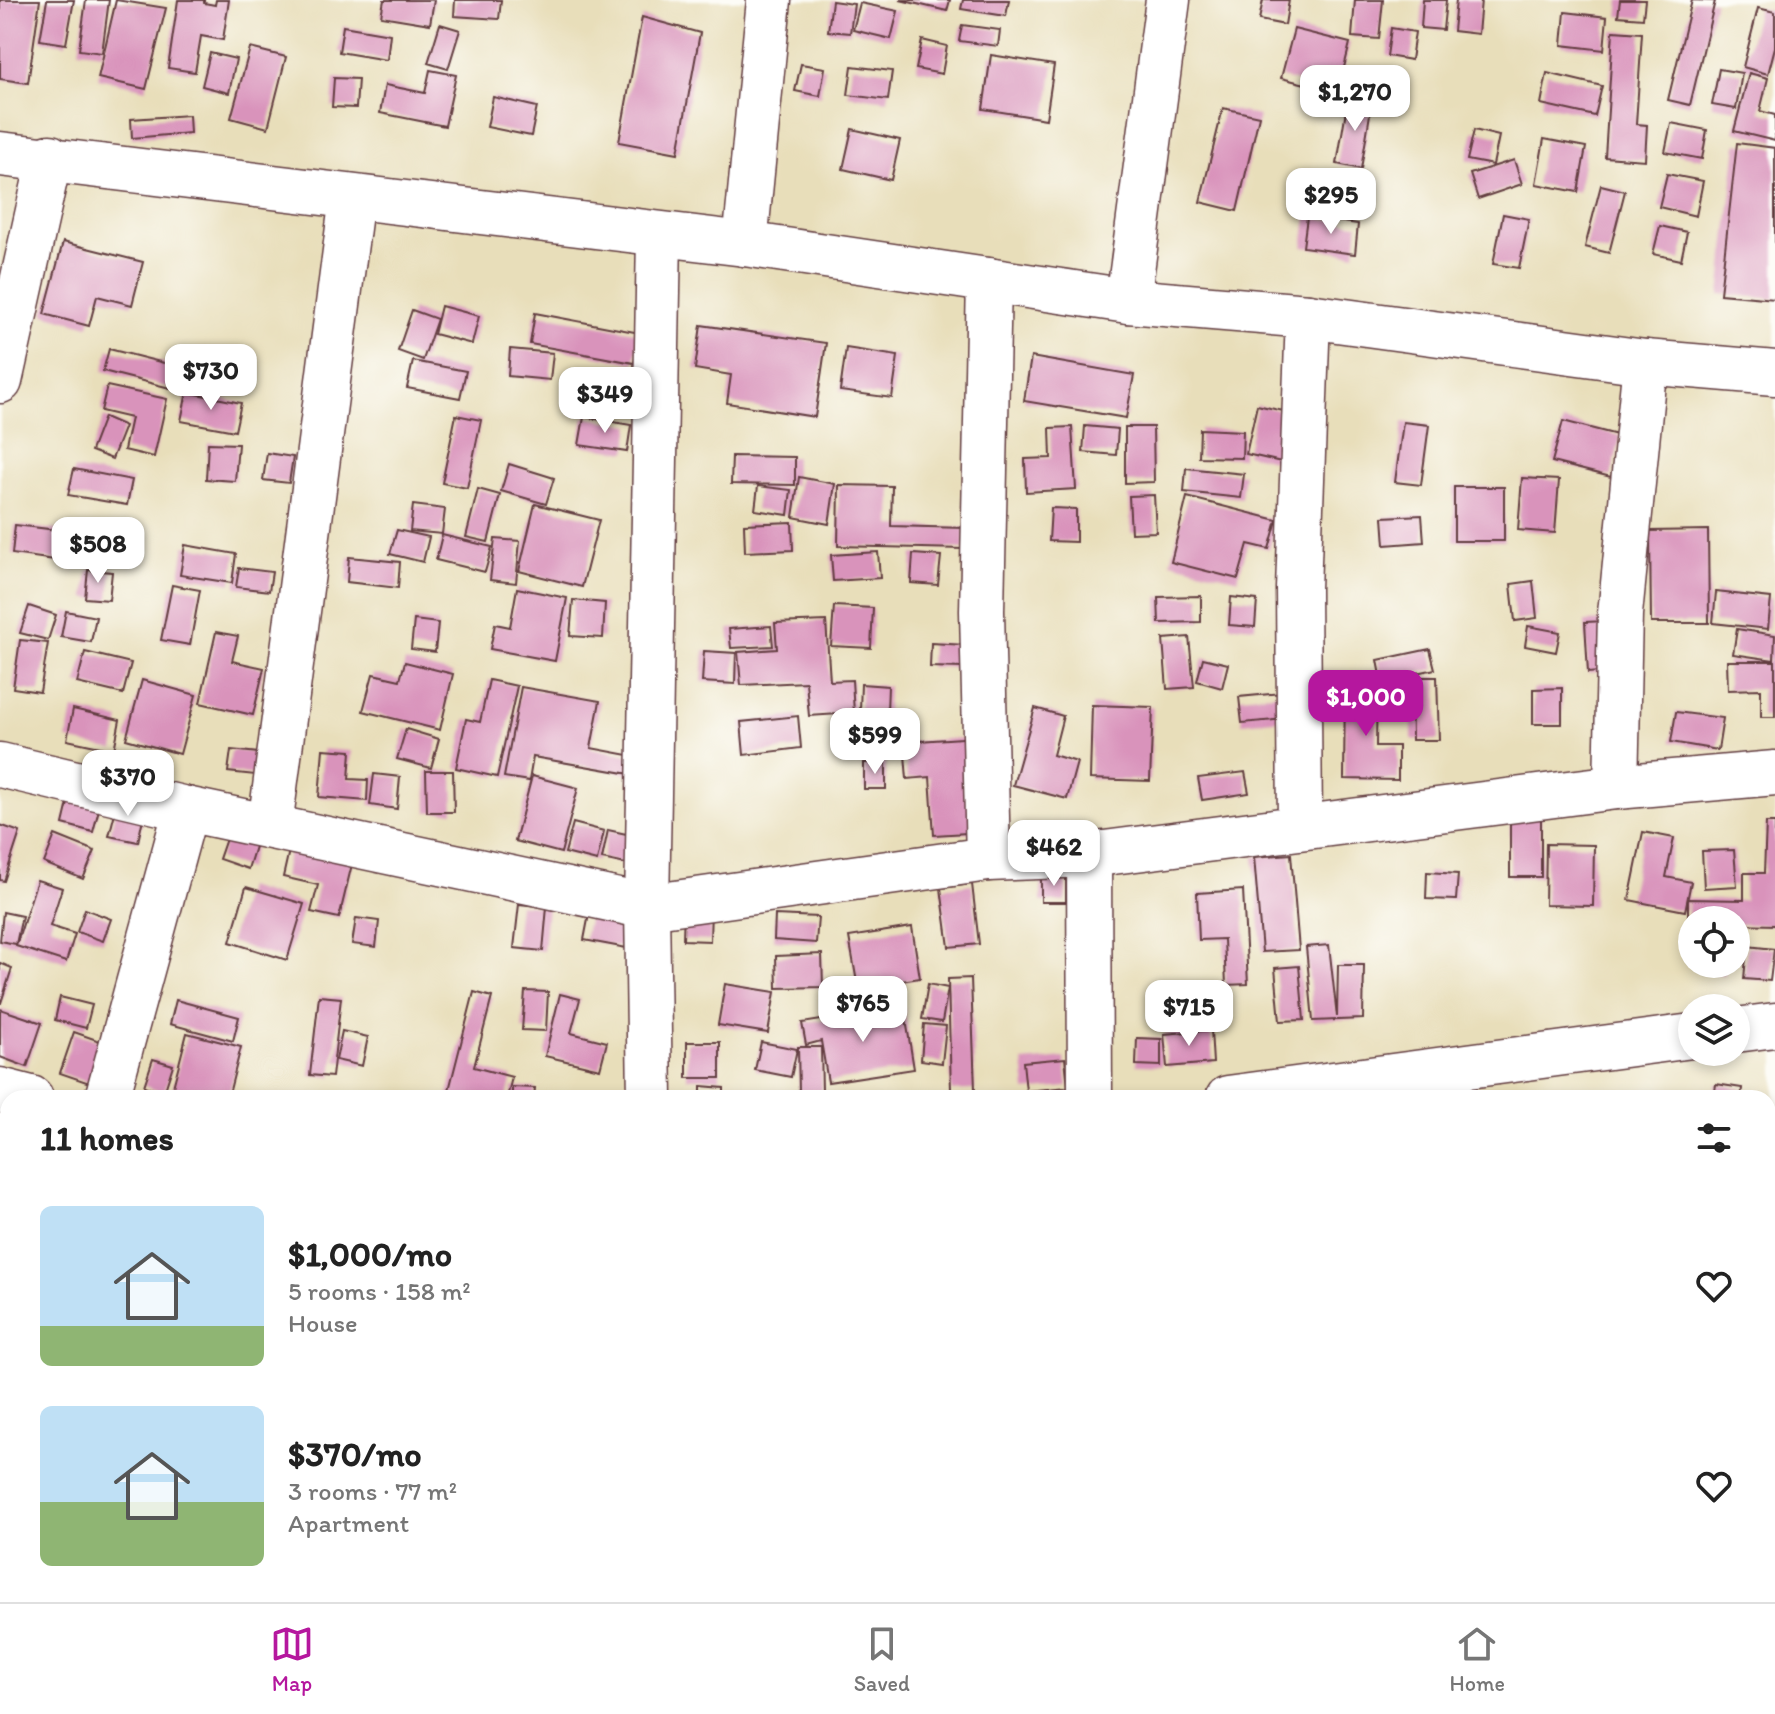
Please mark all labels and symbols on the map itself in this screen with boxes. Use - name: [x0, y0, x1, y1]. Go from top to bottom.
- pin: $1,270: [1290, 65, 1420, 133]
- pin: $295: [1284, 168, 1378, 236]
- pin: $730: [164, 344, 258, 412]
- pin: $349: [558, 367, 652, 435]
- pin: $508: [51, 517, 145, 585]
- pin: $1,000: [1301, 670, 1431, 738]
- pin: $599: [828, 708, 922, 776]
- pin: $370: [81, 750, 175, 818]
- pin: $462: [1007, 820, 1101, 888]
- pin: $765: [816, 976, 910, 1044]
- pin: $715: [1142, 980, 1236, 1048]

